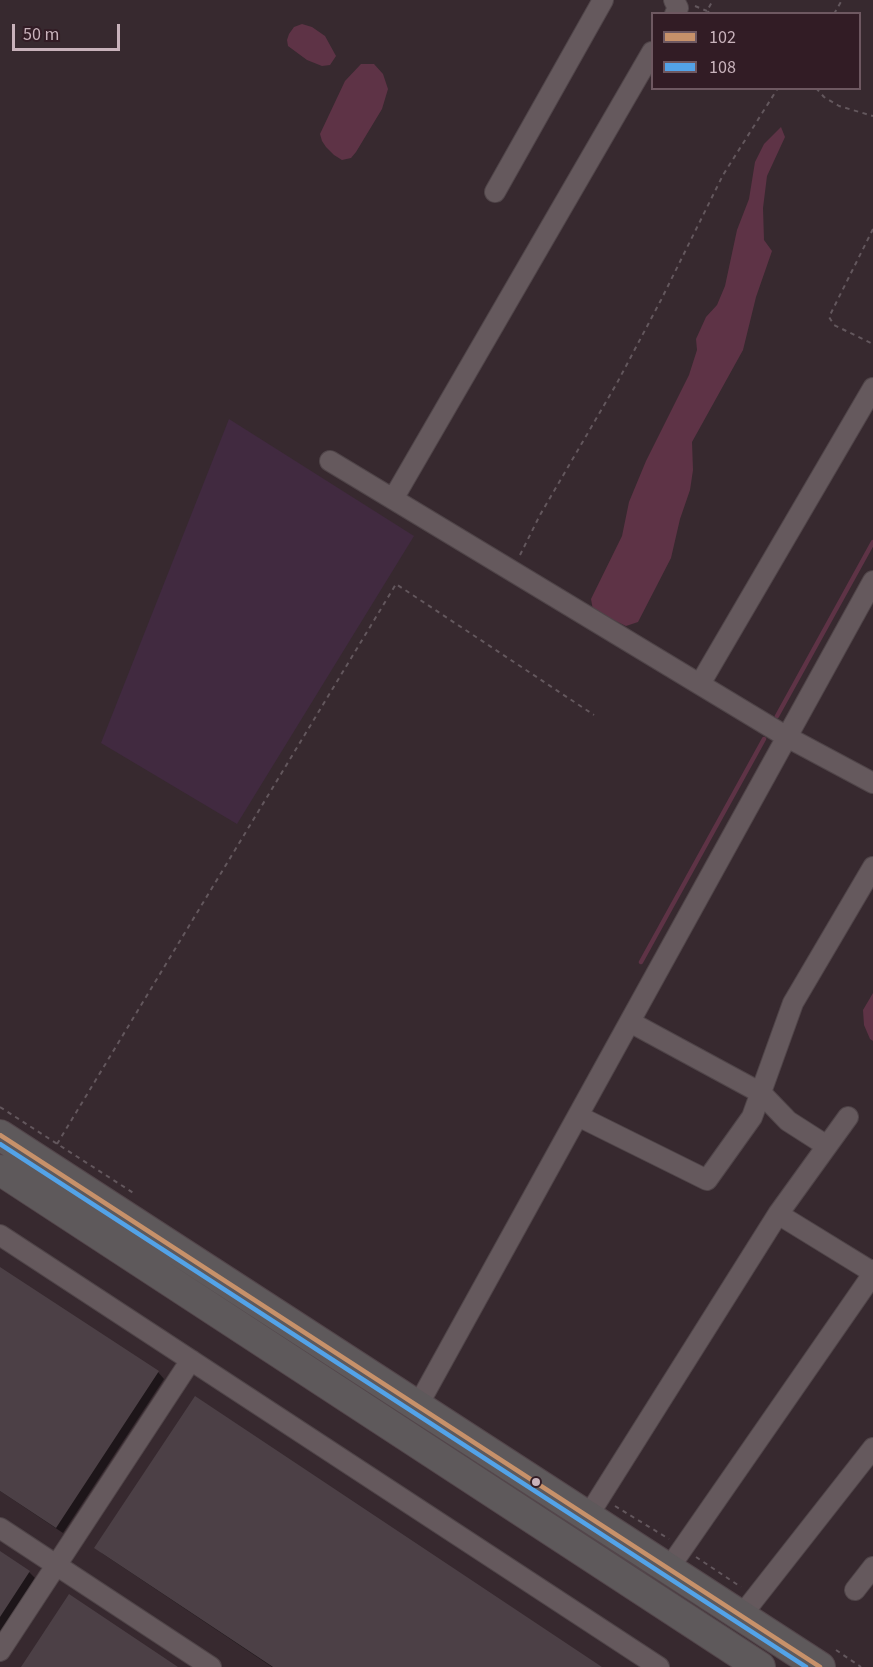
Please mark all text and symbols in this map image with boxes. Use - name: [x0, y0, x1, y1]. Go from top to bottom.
- scale bar: [15, 12, 123, 50]
- legend: [651, 12, 861, 90]
- text: 50 m: [23, 22, 59, 47]
- text: 102: [709, 25, 736, 50]
- text: 108: [709, 55, 736, 80]
- unlabelled marker: [530, 1476, 542, 1488]

